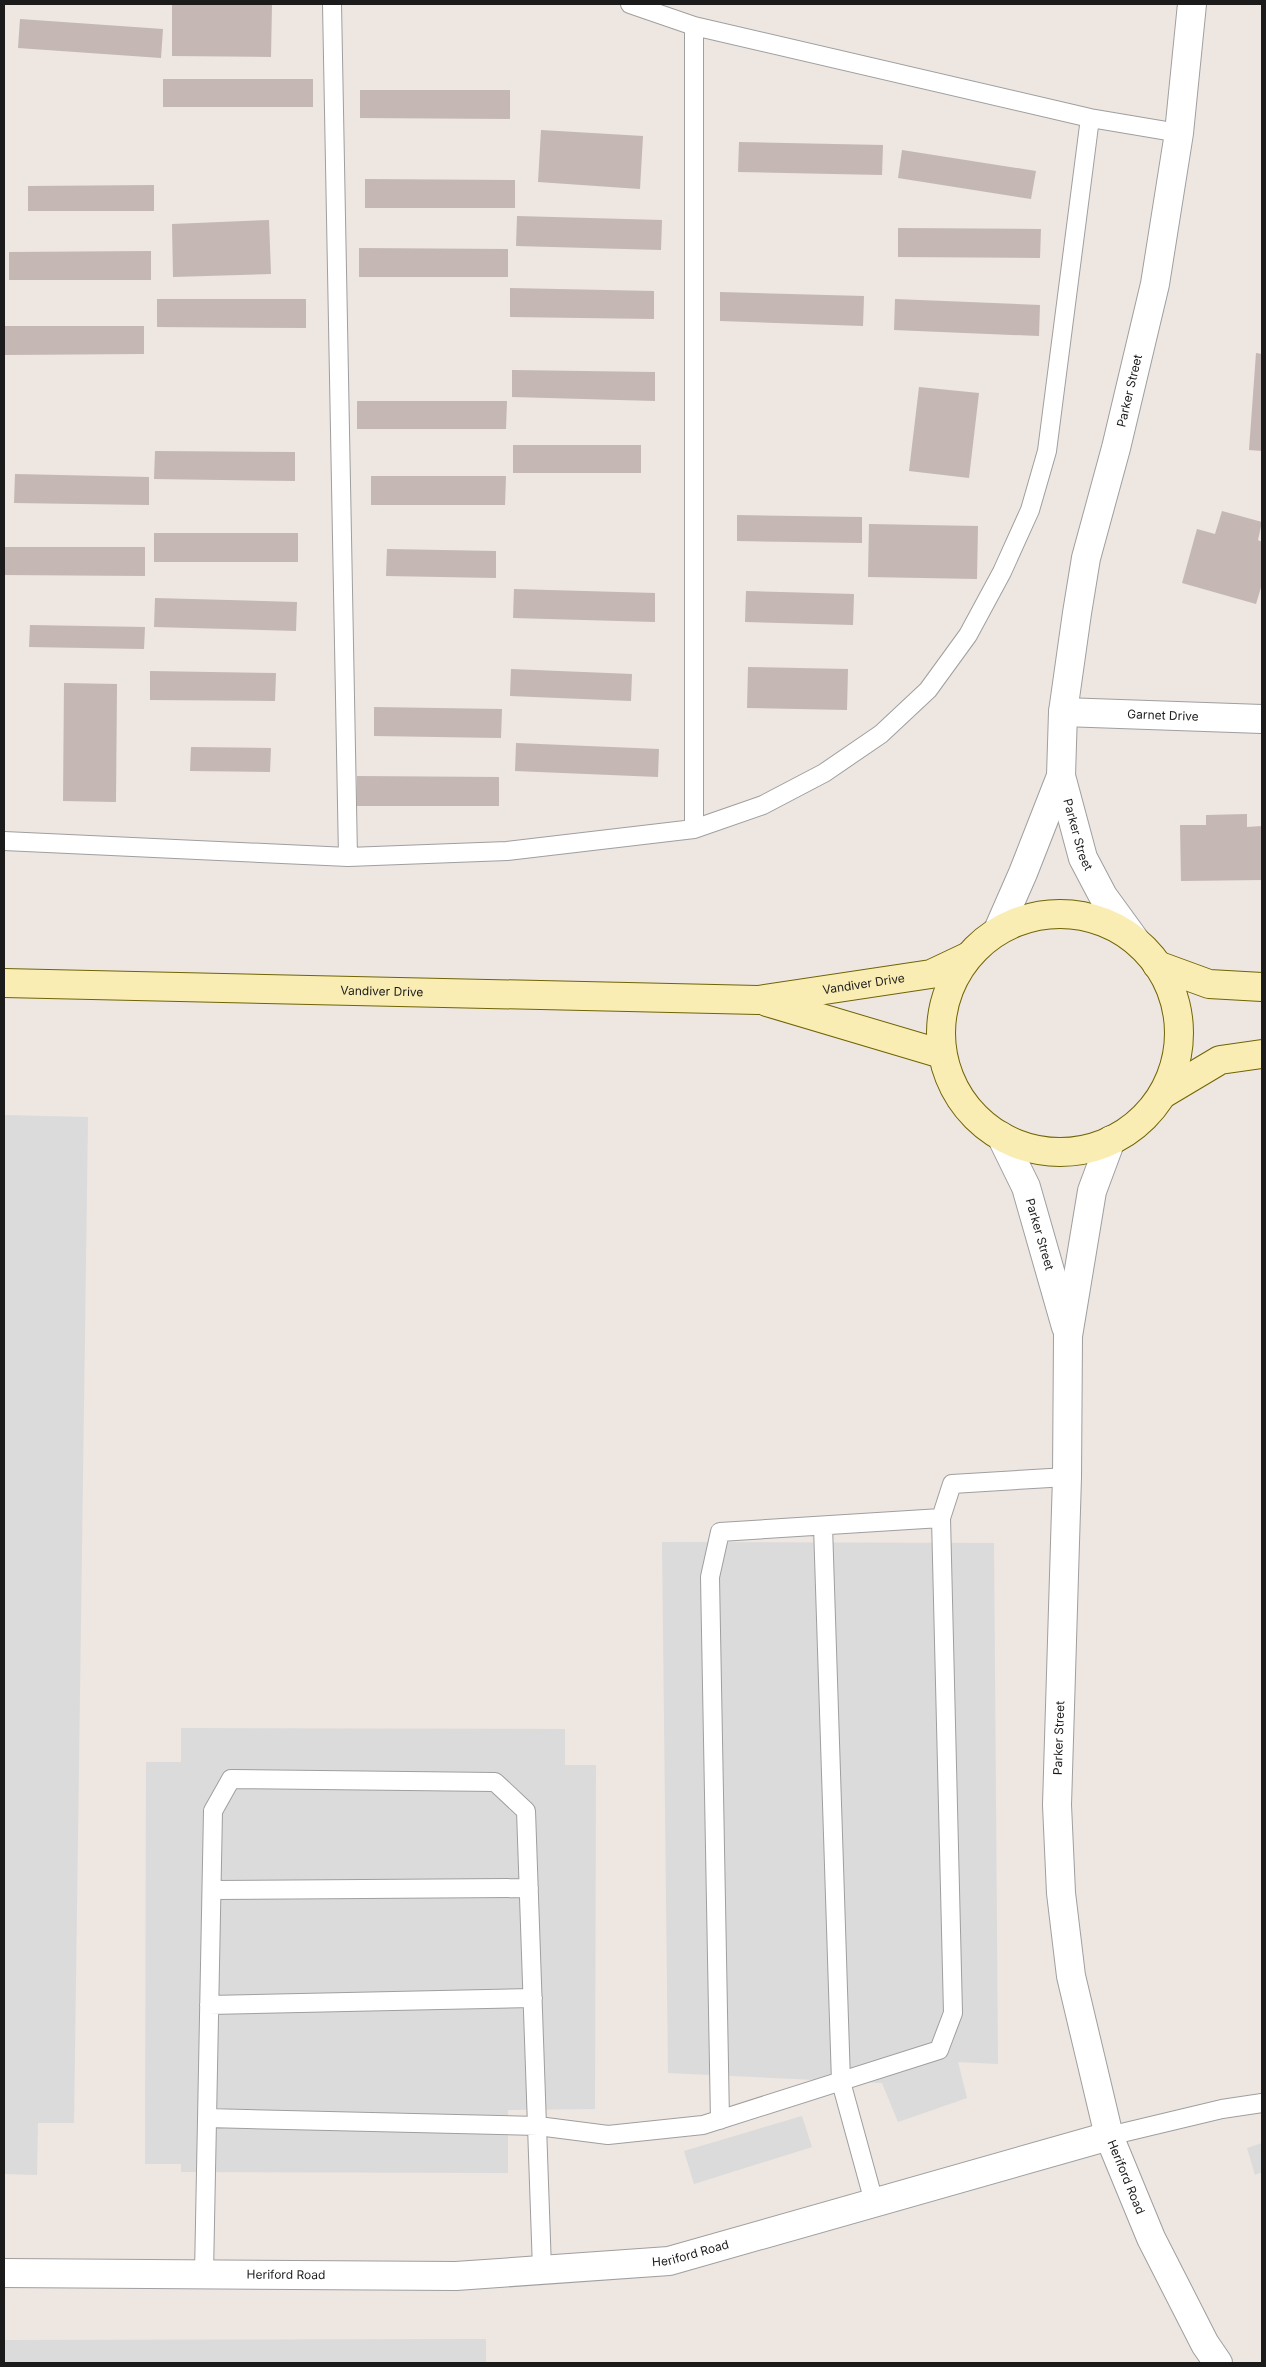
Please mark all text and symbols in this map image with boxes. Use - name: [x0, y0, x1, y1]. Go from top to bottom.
- street label: Parker Street: [1113, 353, 1145, 429]
- street label: Garnet Drive: [1127, 706, 1199, 724]
- street label: Parker Street: [1060, 797, 1096, 873]
- street label: Vandiver Drive: [821, 970, 906, 997]
- street label: Vandiver Drive: [340, 983, 424, 999]
- street label: Parker Street: [1023, 1196, 1057, 1272]
- street label: Parker Street: [1050, 1701, 1067, 1775]
- street label: Heriford Road: [1104, 2137, 1148, 2216]
- street label: Heriford Road: [652, 2236, 730, 2269]
- street label: Heriford Road: [247, 2267, 325, 2282]

